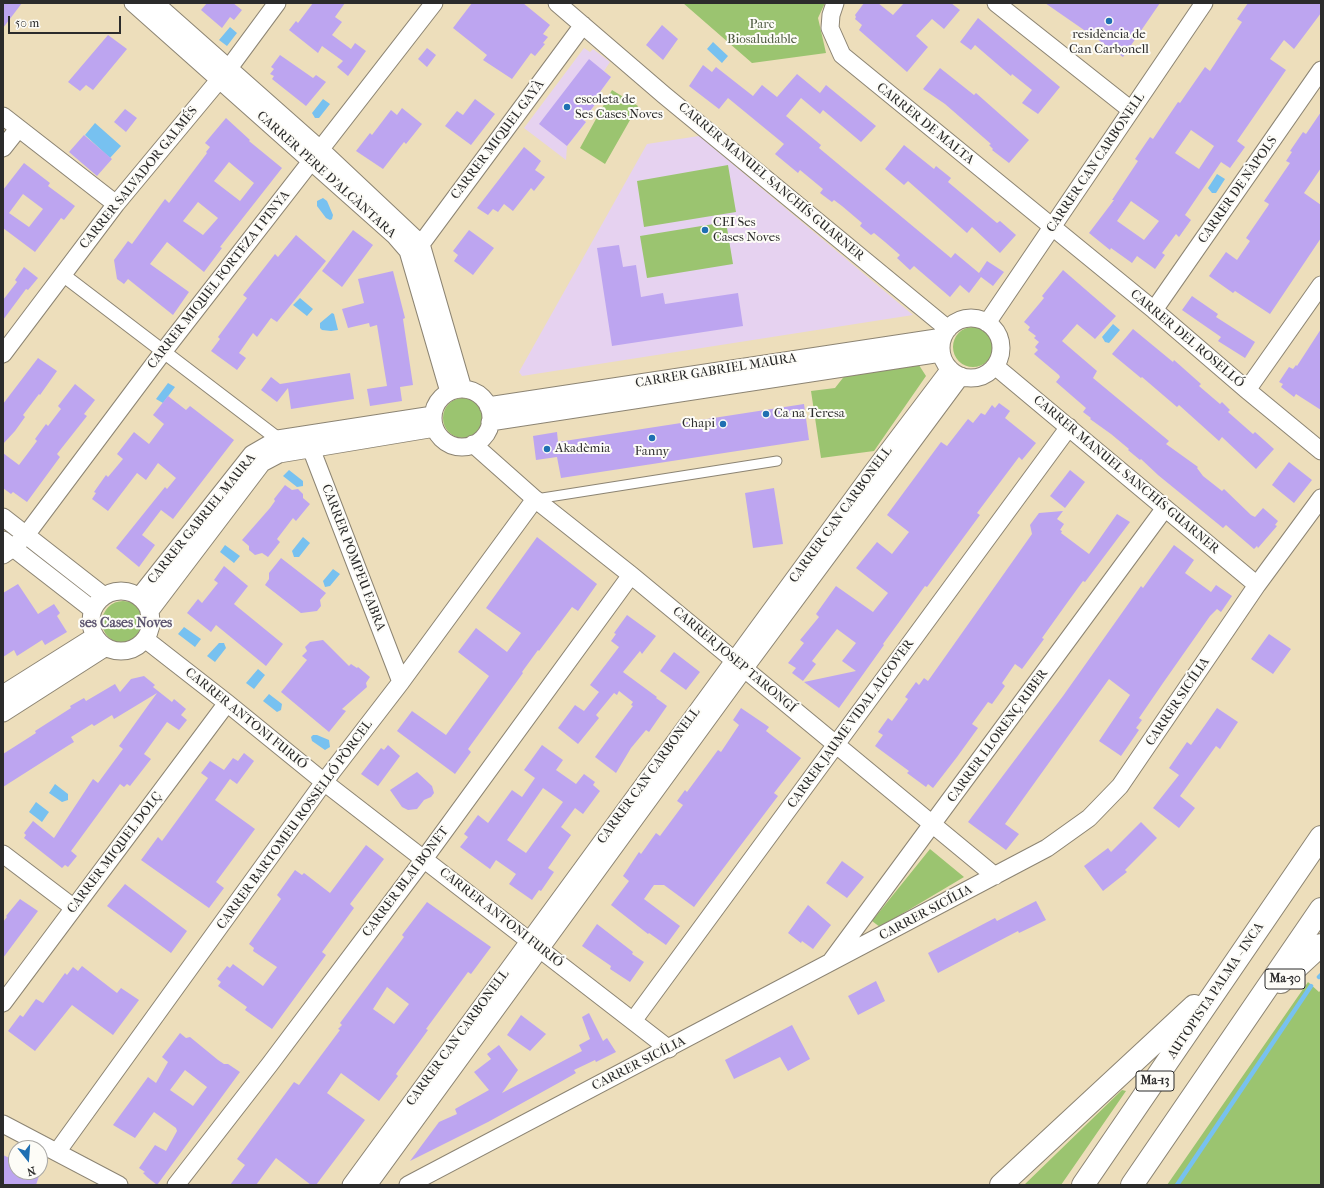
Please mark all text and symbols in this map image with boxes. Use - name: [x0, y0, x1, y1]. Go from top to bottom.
- scale bar: [10, 8, 123, 34]
- text: 50 m: [15, 16, 39, 30]
- marker: residència de Can Carbonell: [1104, 16, 1114, 26]
- park label: Parc Biosaludable: [727, 17, 797, 48]
- place label: residència de Can Carbonell: [1069, 27, 1149, 58]
- street label: CARRER MIQUEL GAYÀ: [448, 77, 548, 203]
- street label: CARRER DE MALTA: [873, 80, 977, 168]
- street label: CARRER CAN CARBONELL: [1044, 90, 1148, 236]
- place label: escoleta de Ses Cases Noves: [575, 92, 663, 123]
- street label: CARRER MANUEL SANCHÍS GUARNER: [675, 100, 867, 264]
- marker: escoleta de Ses Cases Noves: [562, 102, 572, 112]
- street label: CARRER SALVADOR GALMÉS: [77, 104, 201, 252]
- street label: CARRER PERE D'ALCÀNTARA: [253, 108, 399, 242]
- street label: CARRER DE NÀPOLS: [1195, 133, 1281, 247]
- street label: CARRER MIQUEL FORTEZA I PINYA: [145, 188, 293, 372]
- place label: CEI Ses Cases Noves: [713, 215, 780, 246]
- marker: CEI Ses Cases Noves: [700, 225, 710, 235]
- street label: CARRER DEL ROSELLÓ: [1127, 287, 1247, 391]
- street label: CARRER GABRIEL MAURA: [634, 351, 798, 391]
- street label: CARRER MANUEL SANCHÍS GUARNER: [1030, 393, 1222, 557]
- place label: Ca na Teresa: [774, 406, 845, 422]
- marker: Ca na Teresa: [761, 409, 771, 419]
- place label: Chapi: [682, 416, 715, 432]
- marker: Chapi: [718, 419, 728, 429]
- marker: Fanny: [647, 433, 657, 443]
- place label: Akadèmia: [555, 441, 610, 457]
- marker: Akadèmia: [542, 444, 552, 454]
- place label: Fanny: [635, 444, 669, 460]
- street label: CARRER CAN CARBONELL: [786, 444, 896, 586]
- street label: CARRER GABRIEL MAURA: [145, 451, 259, 587]
- street label: CARRER POMPEU FABRA: [318, 482, 388, 634]
- street label: CARRER JOSEP TARONGÍ: [669, 604, 799, 716]
- district label: ses Cases Noves: [80, 616, 172, 632]
- street label: CARRER JAUME VIDAL ALCOVER: [785, 637, 917, 811]
- street label: CARRER SICÍLIA: [1143, 655, 1213, 749]
- street label: CARRER ANTONI FURIÓ: [182, 665, 310, 773]
- street label: CARRER LLORENÇ RIBER: [944, 666, 1052, 806]
- street label: CARRER CAN CARBONELL: [594, 705, 704, 847]
- street label: CARRER BARTOMEU ROSSELLÓ PÒRCEL: [214, 717, 376, 933]
- street label: CARRER MIQUEL DOLÇ: [64, 789, 166, 917]
- street label: CARRER BLAI BONET: [359, 824, 453, 940]
- street label: CARRER ANTONI FURIÓ: [436, 865, 566, 971]
- street label: CARRER SICÍLIA: [877, 882, 975, 944]
- street label: AUTOPISTA PALMA - INCA: [1164, 920, 1268, 1062]
- street label: CARRER CAN CARBONELL: [403, 967, 513, 1109]
- road number: Ma-30: [1265, 969, 1305, 989]
- street label: CARRER SICÍLIA: [590, 1034, 688, 1094]
- road number: Ma-13: [1136, 1071, 1174, 1091]
- north arrow: [8, 1140, 48, 1180]
- text: N: [25, 1164, 37, 1178]

